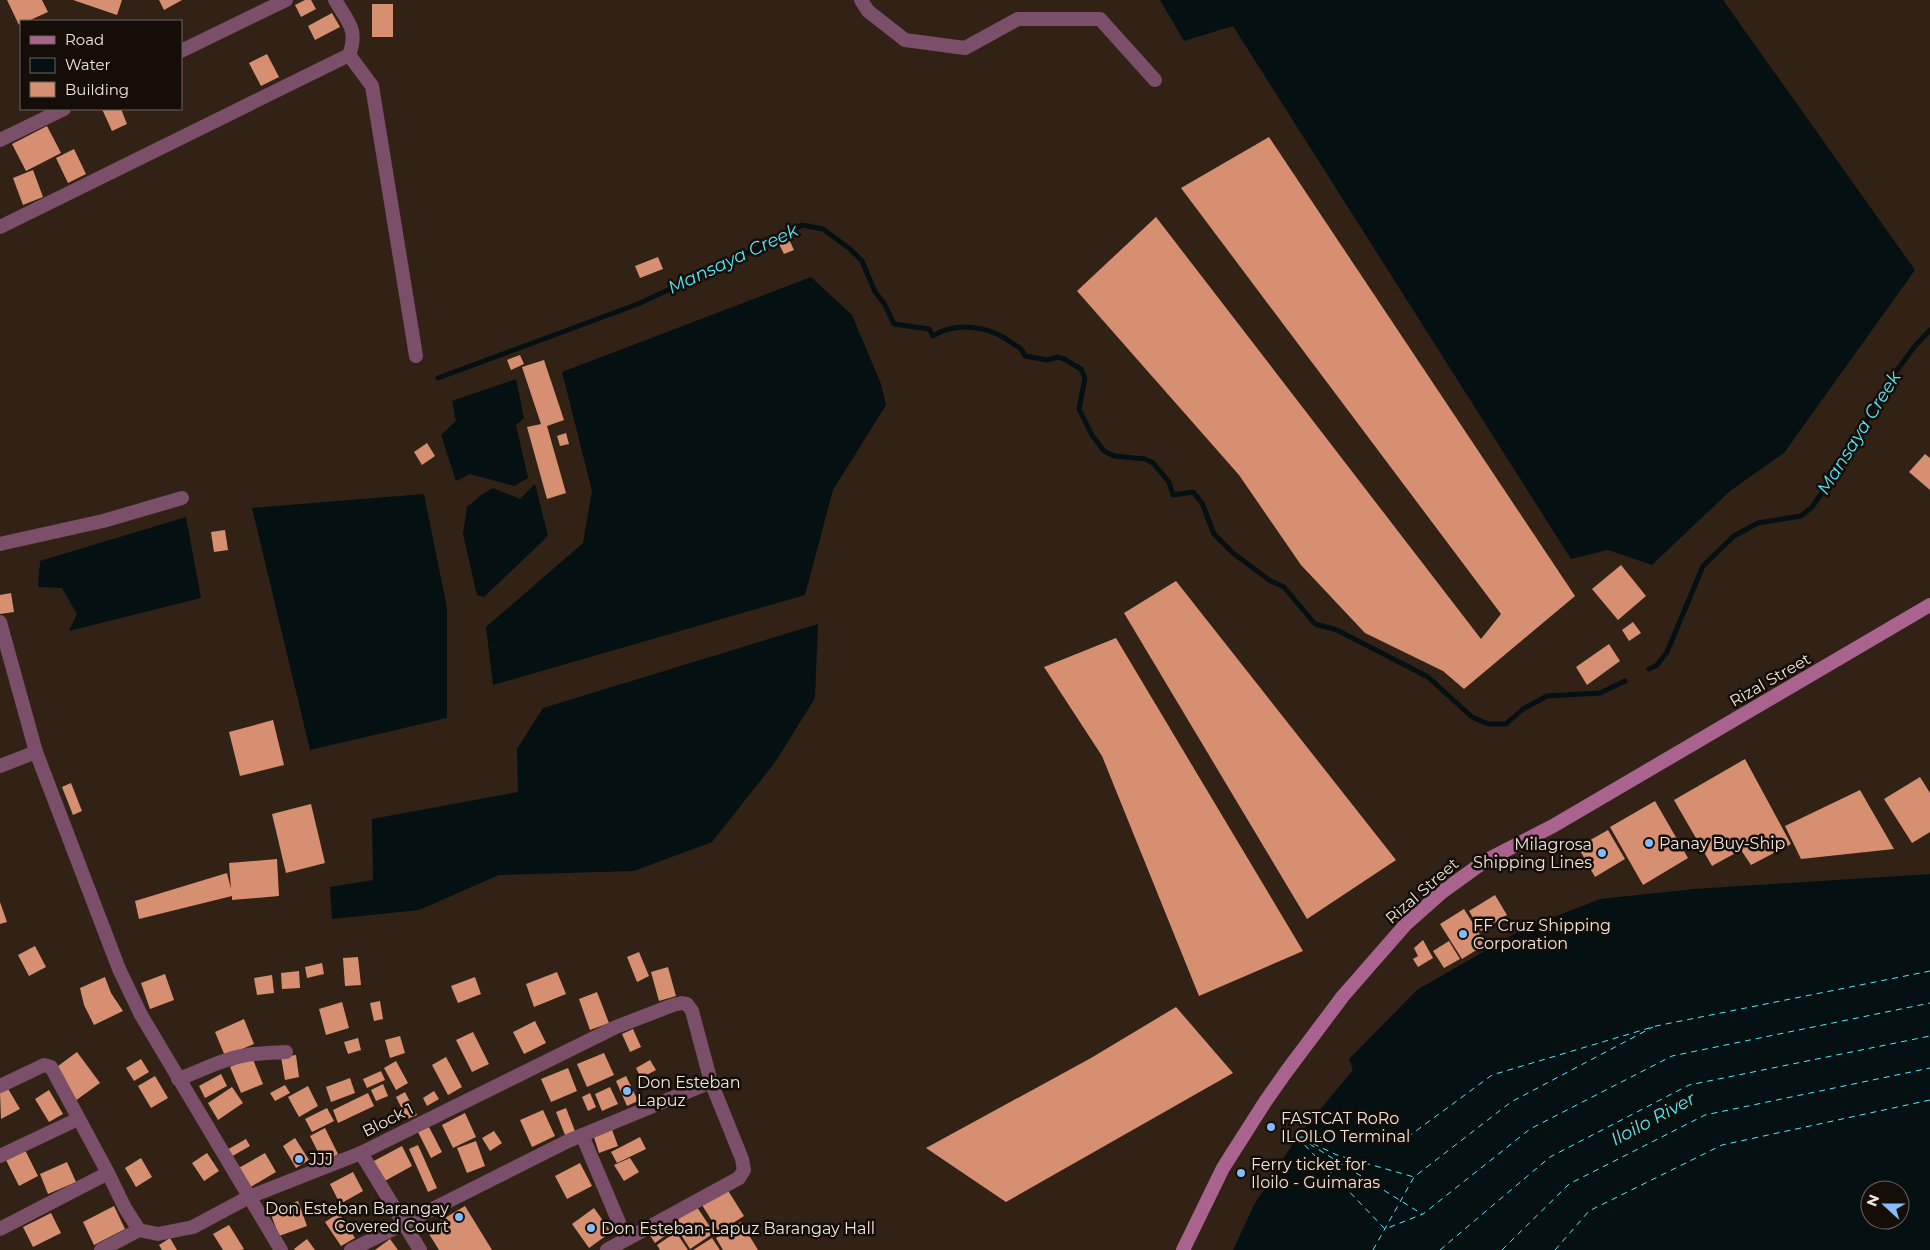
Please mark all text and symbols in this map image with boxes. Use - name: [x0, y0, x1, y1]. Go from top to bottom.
- legend: [20, 20, 182, 110]
- text: Road: [65, 30, 104, 49]
- text: Water: [65, 55, 111, 74]
- text: Building: [65, 80, 129, 99]
- water label: Mansaya Creek: [664, 219, 803, 299]
- water label: Mansaya Creek: [1812, 366, 1906, 499]
- street label: Rizal Street: [1726, 649, 1814, 711]
- place label: Panay Buy-Ship: [1659, 834, 1786, 853]
- place label: Milagrosa Shipping Lines: [1473, 835, 1592, 872]
- marker: Panay Buy-Ship: [1643, 837, 1655, 849]
- marker: Milagrosa Shipping Lines: [1596, 847, 1608, 859]
- street label: Rizal Street: [1382, 854, 1463, 928]
- place label: FF Cruz Shipping Corporation: [1473, 916, 1611, 953]
- marker: FF Cruz Shipping Corporation: [1457, 928, 1469, 940]
- place label: Don Esteban Lapuz: [637, 1073, 741, 1110]
- marker: Don Esteban Lapuz: [621, 1085, 633, 1097]
- water label: Iloilo River: [1607, 1087, 1700, 1150]
- street label: Block 1: [359, 1099, 417, 1141]
- place label: FASTCAT RoRo ILOILO Terminal: [1281, 1109, 1410, 1146]
- marker: FASTCAT RoRo ILOILO Terminal: [1265, 1121, 1277, 1133]
- place label: JJJ: [308, 1150, 333, 1169]
- marker: JJJ: [293, 1153, 305, 1165]
- place label: Ferry ticket for Iloilo - Guimaras: [1251, 1155, 1380, 1192]
- marker: Ferry ticket for Iloilo - Guimaras: [1235, 1167, 1247, 1179]
- north arrow: [1860, 1180, 1910, 1230]
- text: N: [1862, 1192, 1883, 1209]
- place label: Don Esteban Barangay Covered Court: [265, 1199, 450, 1236]
- marker: Don Esteban Barangay Covered Court: [453, 1211, 465, 1223]
- place label: Don Esteban-Lapuz Barangay Hall: [601, 1219, 875, 1238]
- marker: Don Esteban-Lapuz Barangay Hall: [585, 1222, 597, 1234]

